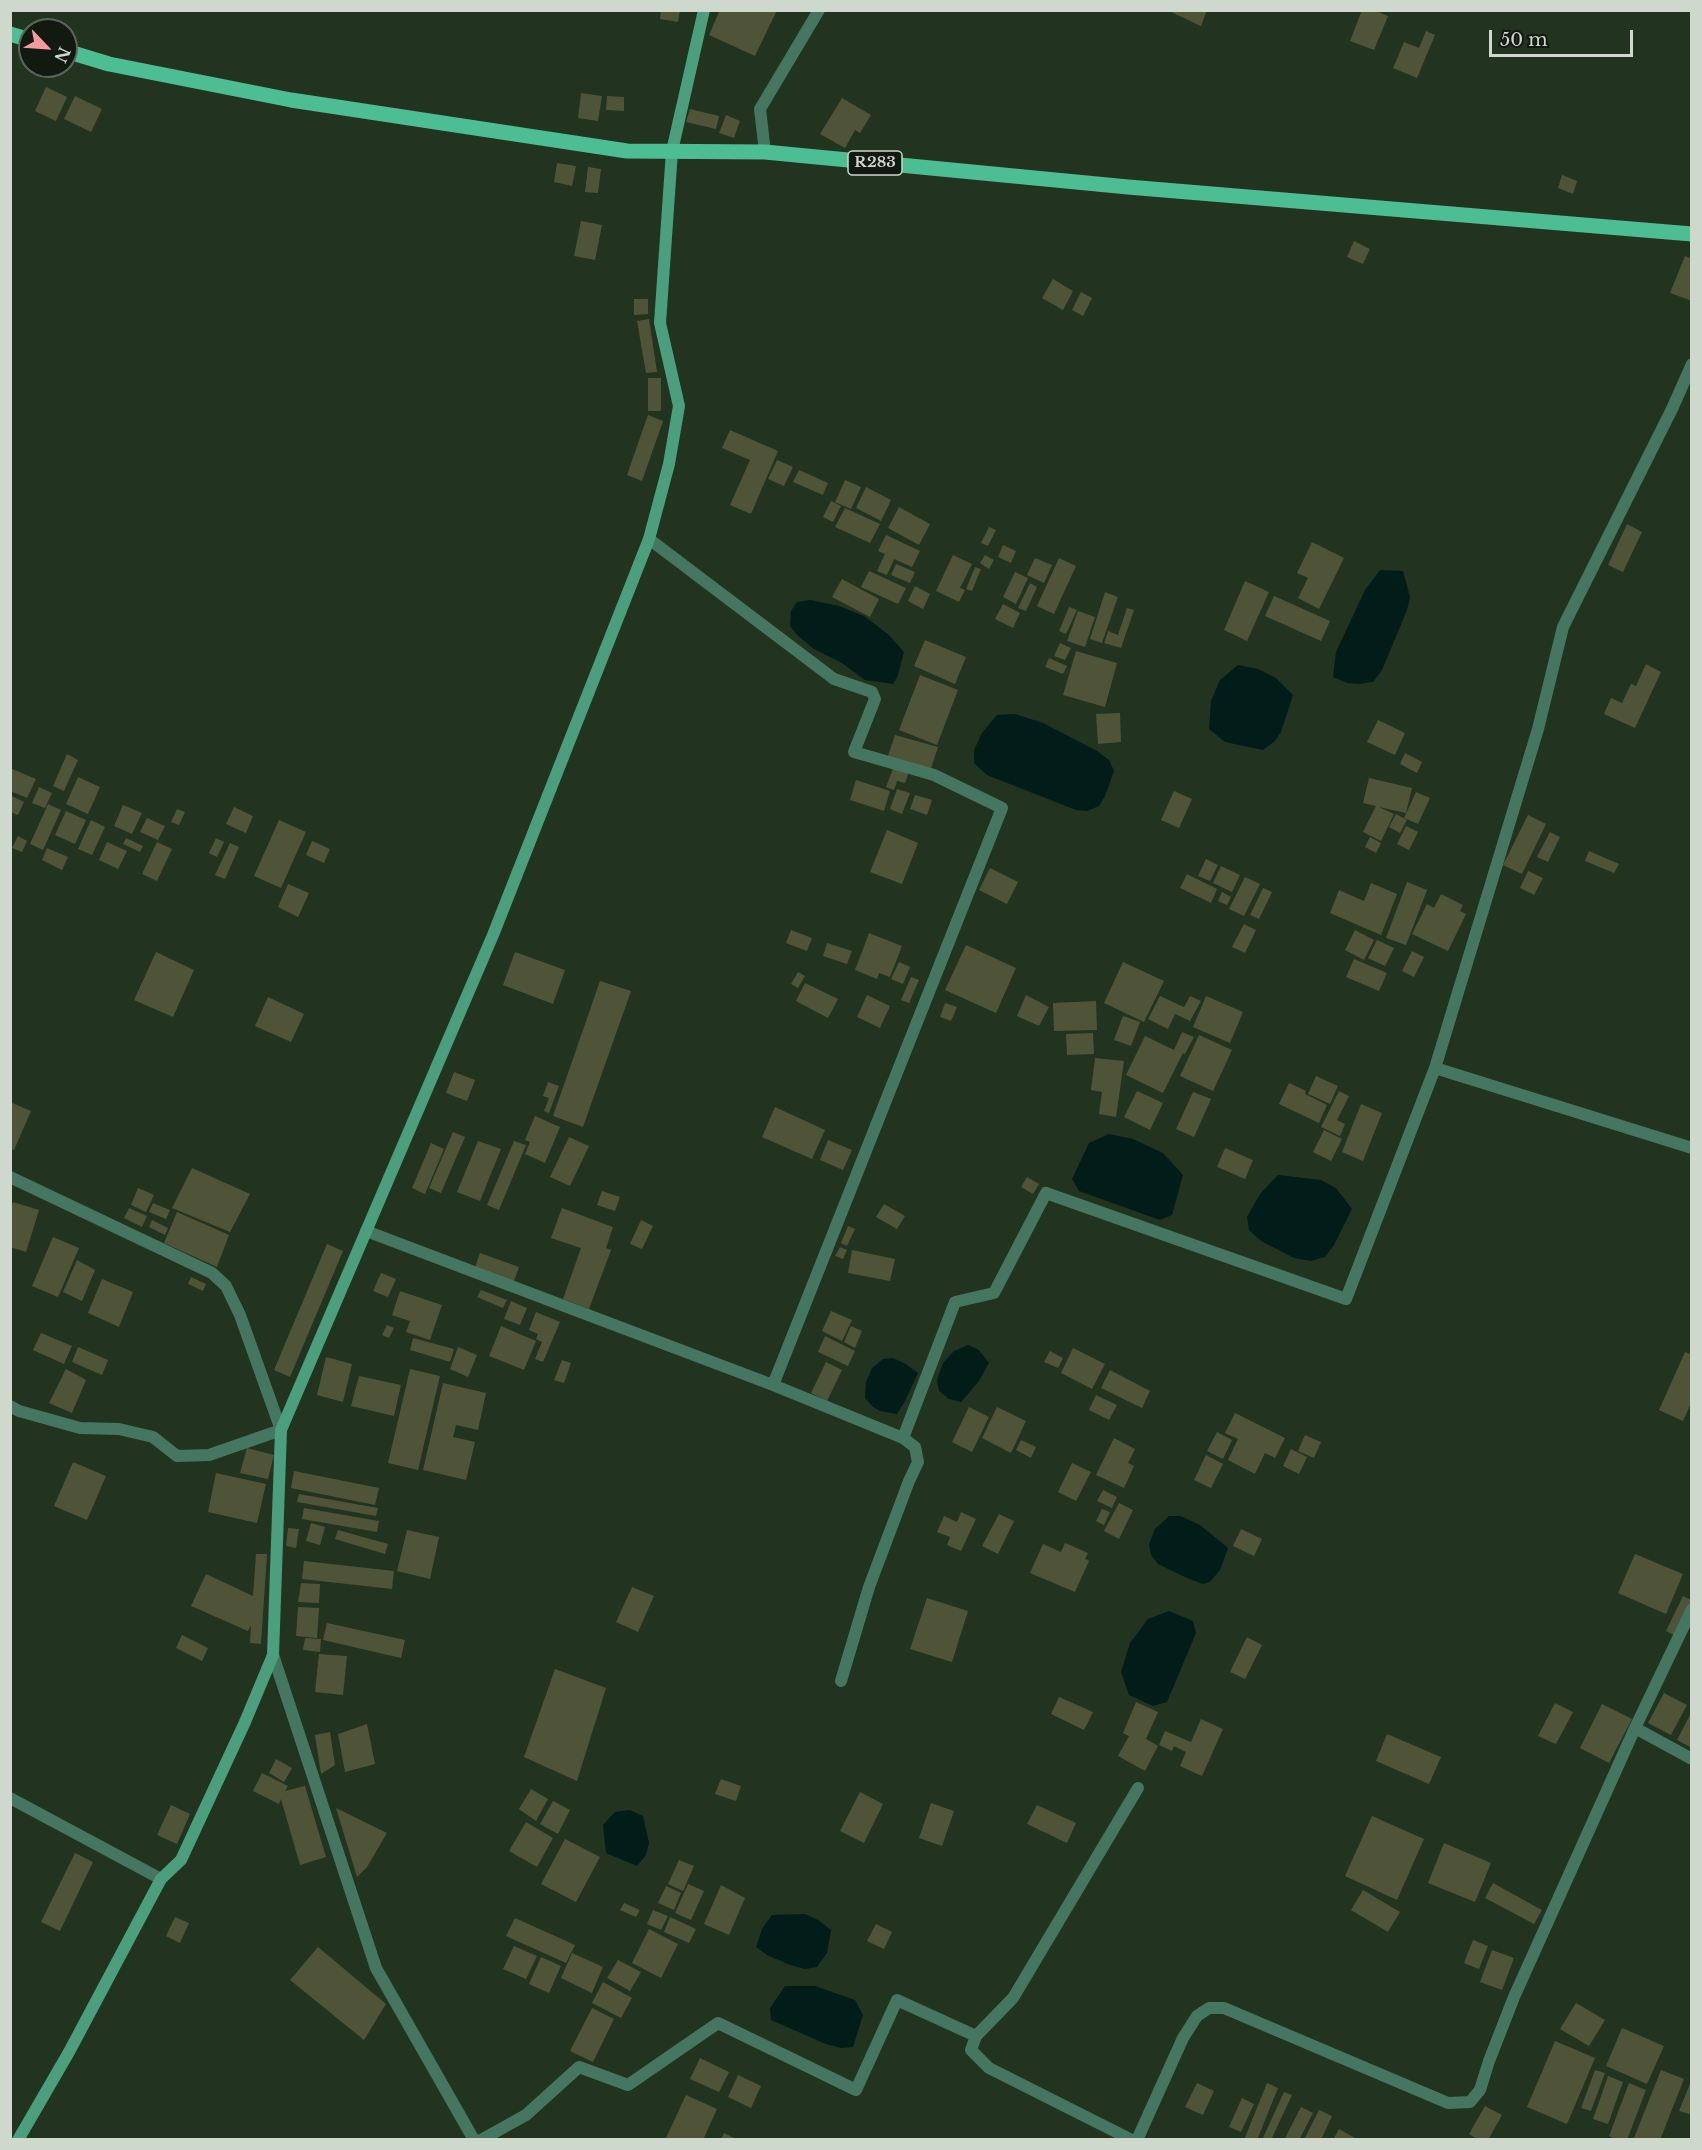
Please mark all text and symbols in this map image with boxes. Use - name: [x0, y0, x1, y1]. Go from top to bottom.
- north arrow: [18, 18, 78, 78]
- scale bar: [1492, 18, 1636, 56]
- text: 50 m: [1500, 29, 1548, 51]
- text: N: [50, 44, 75, 66]
- road number: R283: [848, 151, 902, 175]

